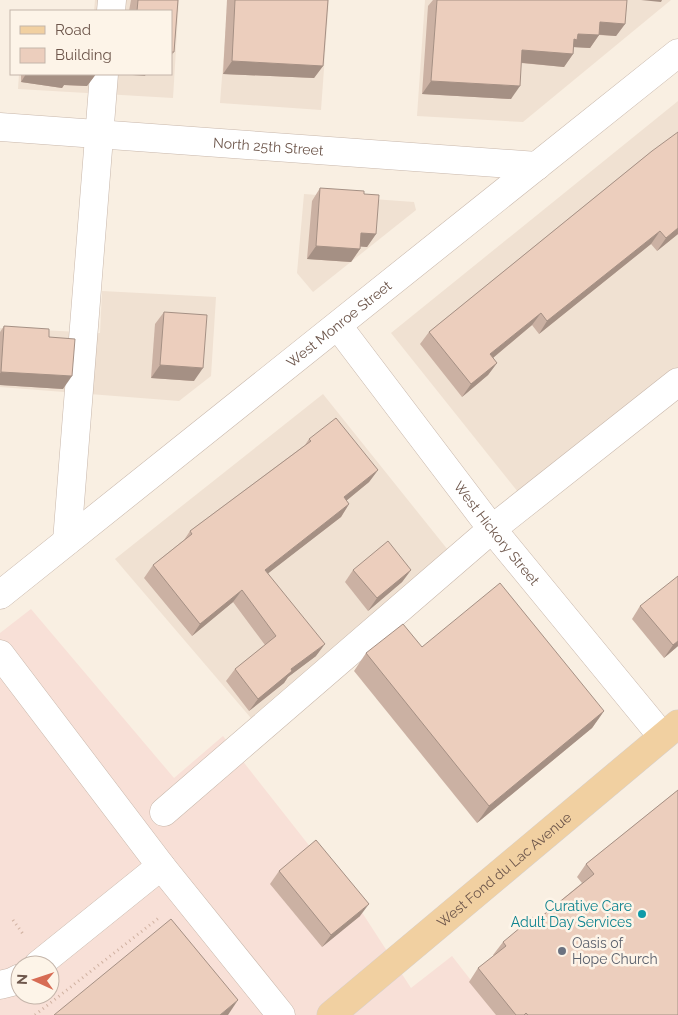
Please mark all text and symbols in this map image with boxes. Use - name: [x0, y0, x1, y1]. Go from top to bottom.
- legend: [10, 10, 172, 75]
- text: Road: [55, 21, 91, 39]
- text: Building: [55, 46, 112, 64]
- street label: North 25th Street: [213, 134, 324, 158]
- street label: West Monroe Street: [283, 277, 395, 371]
- street label: West Hickory Street: [451, 478, 543, 589]
- street label: West Fond du Lac Avenue: [434, 809, 574, 931]
- place label: Curative Care Adult Day Services: [511, 898, 632, 930]
- marker: Curative Care Adult Day Services: [636, 908, 648, 920]
- place label: Oasis of Hope Church: [572, 935, 658, 967]
- marker: Oasis of Hope Church: [556, 945, 568, 957]
- north arrow: [10, 955, 60, 1005]
- text: N: [14, 974, 30, 985]

